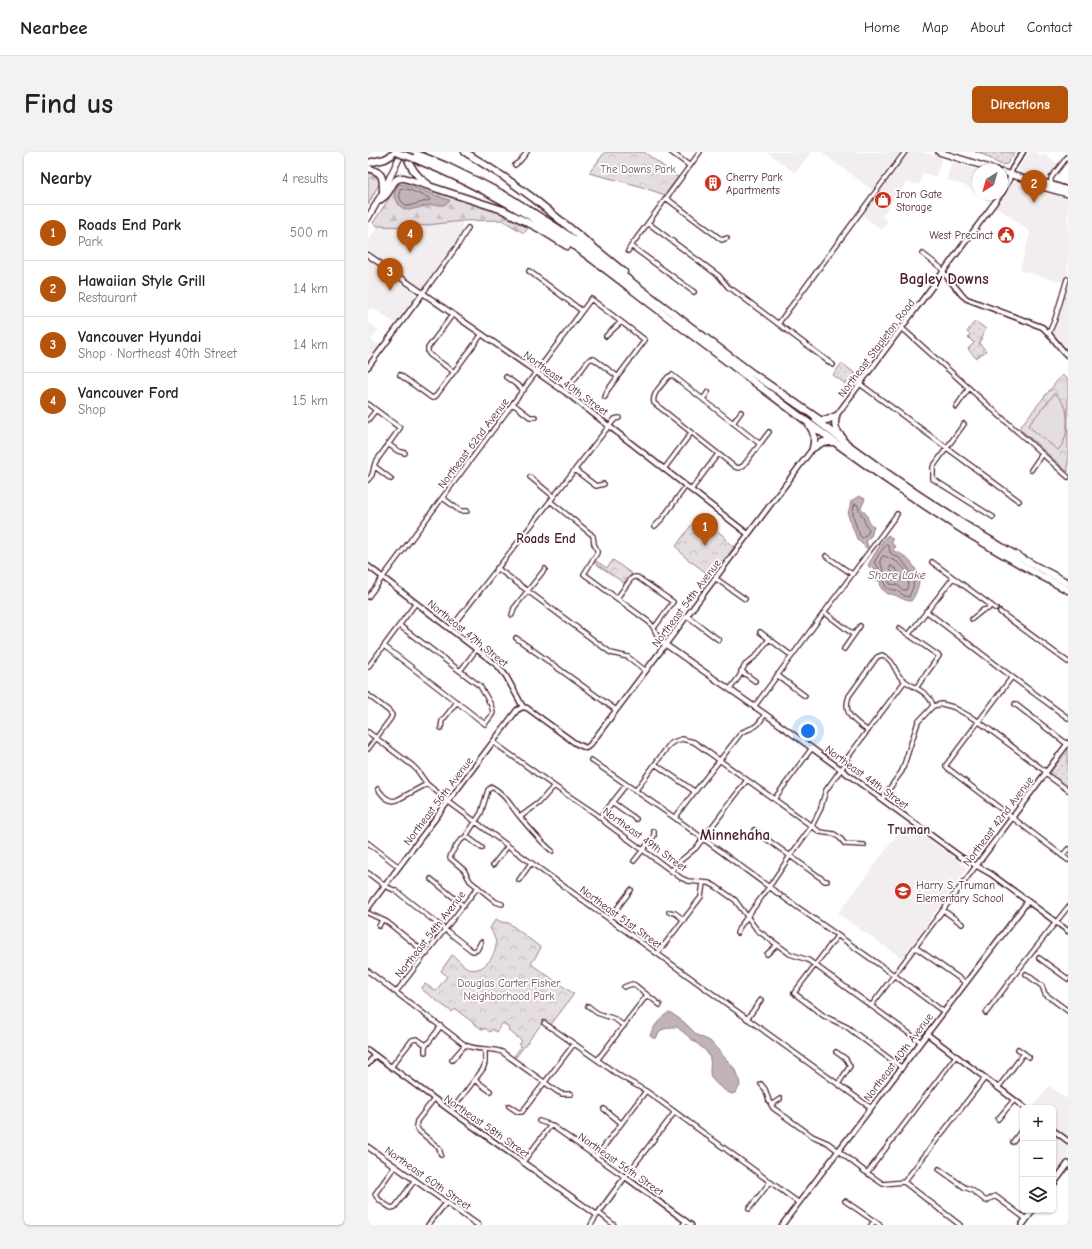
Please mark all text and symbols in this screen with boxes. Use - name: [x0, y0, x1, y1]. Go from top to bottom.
- text: Nearbee: [20, 17, 88, 39]
- text: Home: [864, 19, 900, 36]
- text: Map: [922, 19, 948, 36]
- text: About: [970, 19, 1005, 36]
- text: Contact: [1027, 19, 1072, 36]
- button: Directions: [972, 86, 1068, 123]
- text: Find us: [24, 88, 113, 120]
- park label: The Downs Park: [600, 163, 676, 176]
- north arrow: [972, 164, 1008, 200]
- text: Nearby: [40, 169, 91, 188]
- pin: 2: [1021, 170, 1047, 203]
- text: 4 results: [282, 171, 328, 186]
- place label: Cherry Park Apartments: [726, 171, 783, 197]
- building icon: Cherry Park Apartments: [703, 173, 723, 193]
- place label: Iron Gate Storage: [896, 188, 942, 214]
- shop icon: Iron Gate Storage: [873, 190, 893, 210]
- text: Roads End Park: [78, 216, 181, 234]
- pin: 4: [397, 220, 423, 253]
- text: 1: [50, 225, 56, 240]
- text: 500 m: [290, 225, 328, 240]
- public building icon: West Precinct: [996, 225, 1016, 245]
- place label: West Precinct: [929, 229, 994, 242]
- text: Park: [78, 234, 103, 249]
- pin: 3: [377, 258, 403, 291]
- district label: Bagley Downs: [899, 270, 989, 288]
- text: Hawaiian Style Grill: [78, 272, 205, 290]
- text: 2: [50, 281, 56, 296]
- text: 1.4 km: [293, 281, 328, 296]
- text: Restaurant: [78, 290, 137, 305]
- street label: Northeast Stapleton Road: [835, 297, 918, 400]
- text: Vancouver Hyundai: [78, 328, 201, 346]
- text: 3: [50, 337, 56, 352]
- text: 1.4 km: [293, 337, 328, 352]
- text: Shop · Northeast 40th Street: [78, 346, 237, 361]
- street label: Northeast 40th Street: [521, 348, 611, 419]
- text: Vancouver Ford: [78, 384, 179, 402]
- text: 4: [50, 393, 56, 408]
- text: 1.5 km: [292, 393, 328, 408]
- street label: Northeast 62nd Avenue: [435, 395, 512, 491]
- text: Shop: [78, 402, 106, 417]
- pin: 1: [692, 513, 718, 546]
- district label: Roads End: [516, 531, 576, 546]
- street label: Northeast 54th Avenue: [649, 556, 724, 650]
- water label: Shore Lake: [868, 568, 926, 582]
- street label: Northeast 47th Street: [425, 597, 511, 670]
- your location: [798, 721, 818, 741]
- street label: Northeast 44th Street: [822, 743, 912, 813]
- street label: Northeast 56th Avenue: [401, 754, 476, 848]
- street label: Northeast 42nd Avenue: [960, 773, 1037, 869]
- street label: Northeast 49th Street: [600, 805, 690, 875]
- district label: Truman: [888, 822, 930, 837]
- district label: Minnehaha: [700, 826, 770, 844]
- place label: Harry S. Truman Elementary School: [916, 879, 1004, 905]
- school or university icon: Harry S. Truman Elementary School: [893, 881, 913, 901]
- street label: Northeast 51st Street: [577, 883, 665, 952]
- street label: Northeast 54th Avenue: [392, 888, 469, 980]
- park label: Douglas Carter Fisher Neighborhood Park: [458, 977, 561, 1003]
- street label: Northeast 40th Avenue: [861, 1010, 936, 1104]
- street label: Northeast 58th Street: [442, 1092, 532, 1161]
- map controls: [1020, 1105, 1056, 1213]
- button: +: [1020, 1105, 1056, 1141]
- street label: Northeast 56th Street: [576, 1130, 667, 1199]
- button: −: [1020, 1141, 1056, 1177]
- street label: Northeast 60th Street: [382, 1144, 474, 1213]
- button: layers: [1020, 1177, 1056, 1213]

